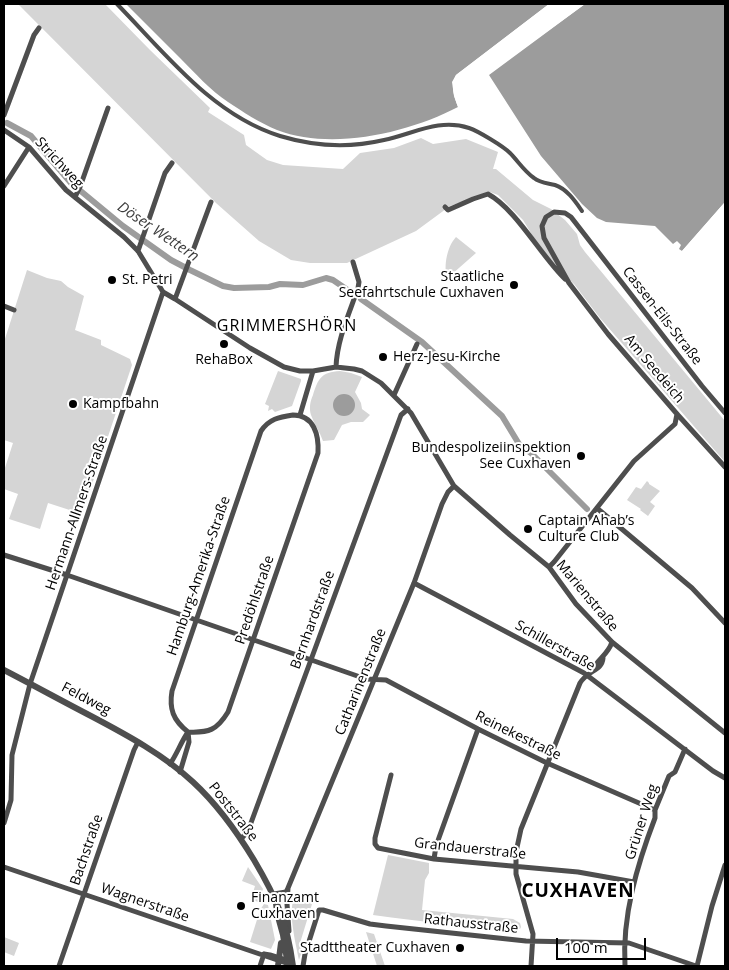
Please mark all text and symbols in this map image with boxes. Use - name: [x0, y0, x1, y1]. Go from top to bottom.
- street label: Strichweg: [31, 134, 87, 192]
- water label: Döser Wettern: [114, 198, 202, 266]
- street label: Cassen-Eils-Straße: [619, 264, 705, 368]
- place label: Staatliche Seefahrtschule Cuxhaven: [339, 269, 504, 302]
- place label: St. Petri: [122, 272, 173, 288]
- marker: St. Petri: [106, 274, 118, 286]
- marker: Staatliche Seefahrtschule Cuxhaven: [508, 279, 520, 291]
- district label: GRIMMERSHÖRN: [215, 316, 359, 336]
- street label: Am Seedeich: [621, 331, 687, 407]
- marker: RehaBox: [218, 338, 230, 350]
- place label: Herz-Jesu-Kirche: [393, 349, 500, 365]
- marker: Herz-Jesu-Kirche: [377, 351, 389, 363]
- place label: RehaBox: [195, 352, 253, 368]
- place label: Kampfbahn: [83, 396, 159, 412]
- marker: Kampfbahn: [67, 398, 79, 410]
- street label: Hermann-Allmers-Straße: [43, 433, 111, 593]
- place label: Bundespolizeiinspektion See Cuxhaven: [412, 440, 571, 472]
- marker: Bundespolizeiinspektion See Cuxhaven: [575, 450, 587, 462]
- street label: Hamburg-Amerika-Straße: [164, 494, 234, 658]
- place label: Captain Ahab’s Culture Club: [538, 513, 635, 546]
- marker: Captain Ahab’s Culture Club: [522, 523, 534, 535]
- street label: Predöhlstraße: [232, 553, 278, 647]
- street label: Marienstraße: [552, 557, 622, 635]
- street label: Bernhardstraße: [287, 568, 339, 672]
- street label: Schillerstraße: [512, 617, 598, 675]
- street label: Catharinenstraße: [332, 626, 390, 738]
- street label: Feldweg: [58, 679, 114, 719]
- street label: Reinekestraße: [472, 708, 564, 764]
- street label: Poststraße: [205, 779, 261, 845]
- street label: Grüner Weg: [622, 782, 662, 862]
- street label: Bachstraße: [67, 812, 107, 888]
- street label: Grandauerstraße: [413, 835, 527, 863]
- street label: Wagnerstraße: [99, 880, 191, 926]
- district label: CUXHAVEN: [520, 881, 636, 903]
- place label: Finanzamt Cuxhaven: [251, 890, 319, 922]
- marker: Finanzamt Cuxhaven: [235, 900, 247, 912]
- street label: Rathausstraße: [423, 911, 519, 937]
- scale bar: [559, 928, 649, 960]
- text: 100 m: [564, 937, 608, 957]
- place label: Stadttheater Cuxhaven: [300, 940, 450, 956]
- marker: Stadttheater Cuxhaven: [454, 942, 466, 954]

